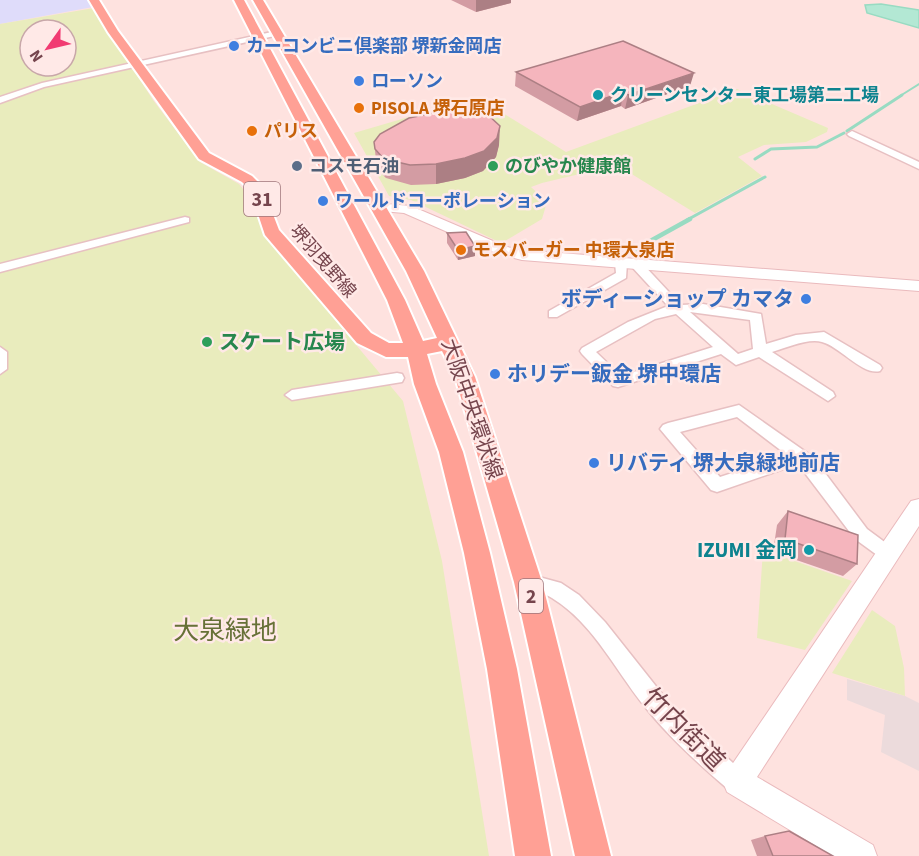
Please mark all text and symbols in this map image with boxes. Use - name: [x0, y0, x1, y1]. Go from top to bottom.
- north arrow: [18, 18, 78, 78]
- place label: カーコンビニ倶楽部 堺新金岡店: [246, 34, 502, 59]
- marker: カーコンビニ倶楽部 堺新金岡店: [227, 39, 241, 53]
- text: N: [24, 45, 48, 66]
- place label: ローソン: [371, 69, 443, 94]
- marker: ローソン: [352, 74, 366, 88]
- place label: クリーンセンター東工場第二工場: [610, 83, 879, 108]
- marker: クリーンセンター東工場第二工場: [591, 88, 605, 102]
- place label: PISOLA 堺石原店: [371, 96, 505, 121]
- marker: PISOLA 堺石原店: [352, 101, 366, 115]
- place label: パリス: [264, 119, 318, 144]
- marker: パリス: [245, 124, 259, 138]
- place label: コスモ石油: [309, 154, 399, 179]
- place label: のびやか健康館: [505, 154, 631, 179]
- marker: コスモ石油: [290, 159, 304, 173]
- marker: のびやか健康館: [486, 159, 500, 173]
- road number: 31: [244, 182, 280, 216]
- place label: ワールドコーポレーション: [335, 189, 551, 214]
- marker: ワールドコーポレーション: [316, 194, 330, 208]
- street label: 堺羽曳野線: [284, 219, 362, 303]
- place label: モスバーガー 中環大泉店: [473, 238, 675, 263]
- marker: モスバーガー 中環大泉店: [454, 243, 468, 257]
- place label: ボディーショップ カマタ: [561, 284, 794, 314]
- marker: ボディーショップ カマタ: [799, 292, 813, 306]
- place label: スケート広場: [219, 327, 345, 357]
- marker: スケート広場: [200, 335, 214, 349]
- street label: 大阪中央環状線: [434, 335, 510, 483]
- place label: ホリデー鈑金 堺中環店: [507, 359, 721, 389]
- marker: ホリデー鈑金 堺中環店: [488, 367, 502, 381]
- place label: リバティ 堺大泉緑地前店: [606, 448, 840, 478]
- marker: リバティ 堺大泉緑地前店: [587, 456, 601, 470]
- place label: IZUMI 金岡: [697, 535, 797, 565]
- marker: IZUMI 金岡: [802, 543, 816, 557]
- road number: 2: [519, 579, 543, 613]
- park label: 大泉緑地: [173, 612, 277, 649]
- street label: 竹内街道: [634, 679, 734, 779]

